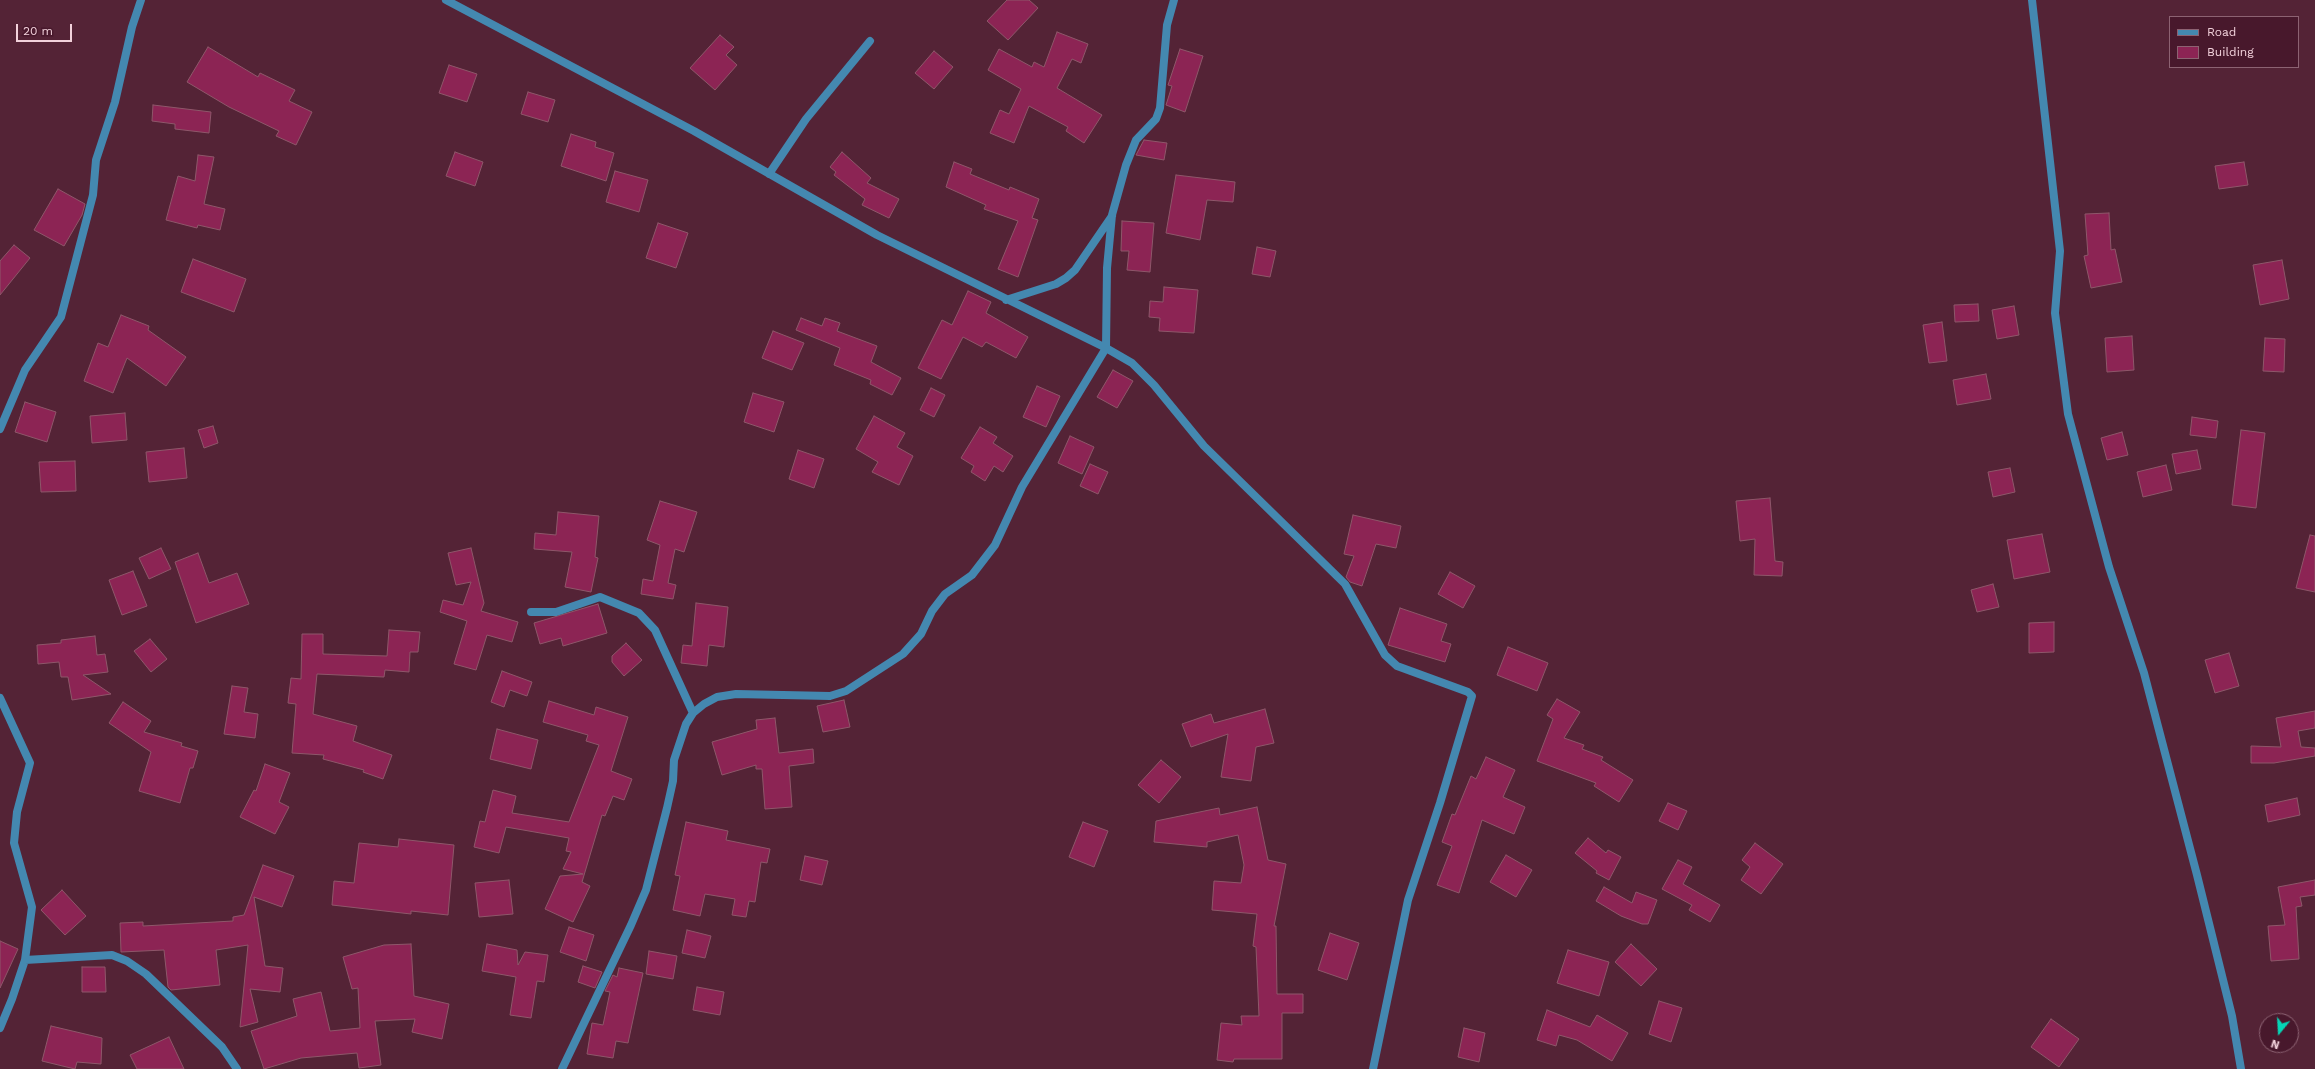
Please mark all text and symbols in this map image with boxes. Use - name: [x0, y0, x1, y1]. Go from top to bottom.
- scale bar: [18, 16, 74, 42]
- legend: [2169, 16, 2299, 68]
- text: 20 m: [23, 24, 53, 38]
- text: Road: [2207, 25, 2236, 39]
- text: Building: [2207, 45, 2254, 59]
- north arrow: [2259, 1013, 2299, 1053]
- text: N: [2270, 1036, 2281, 1051]

